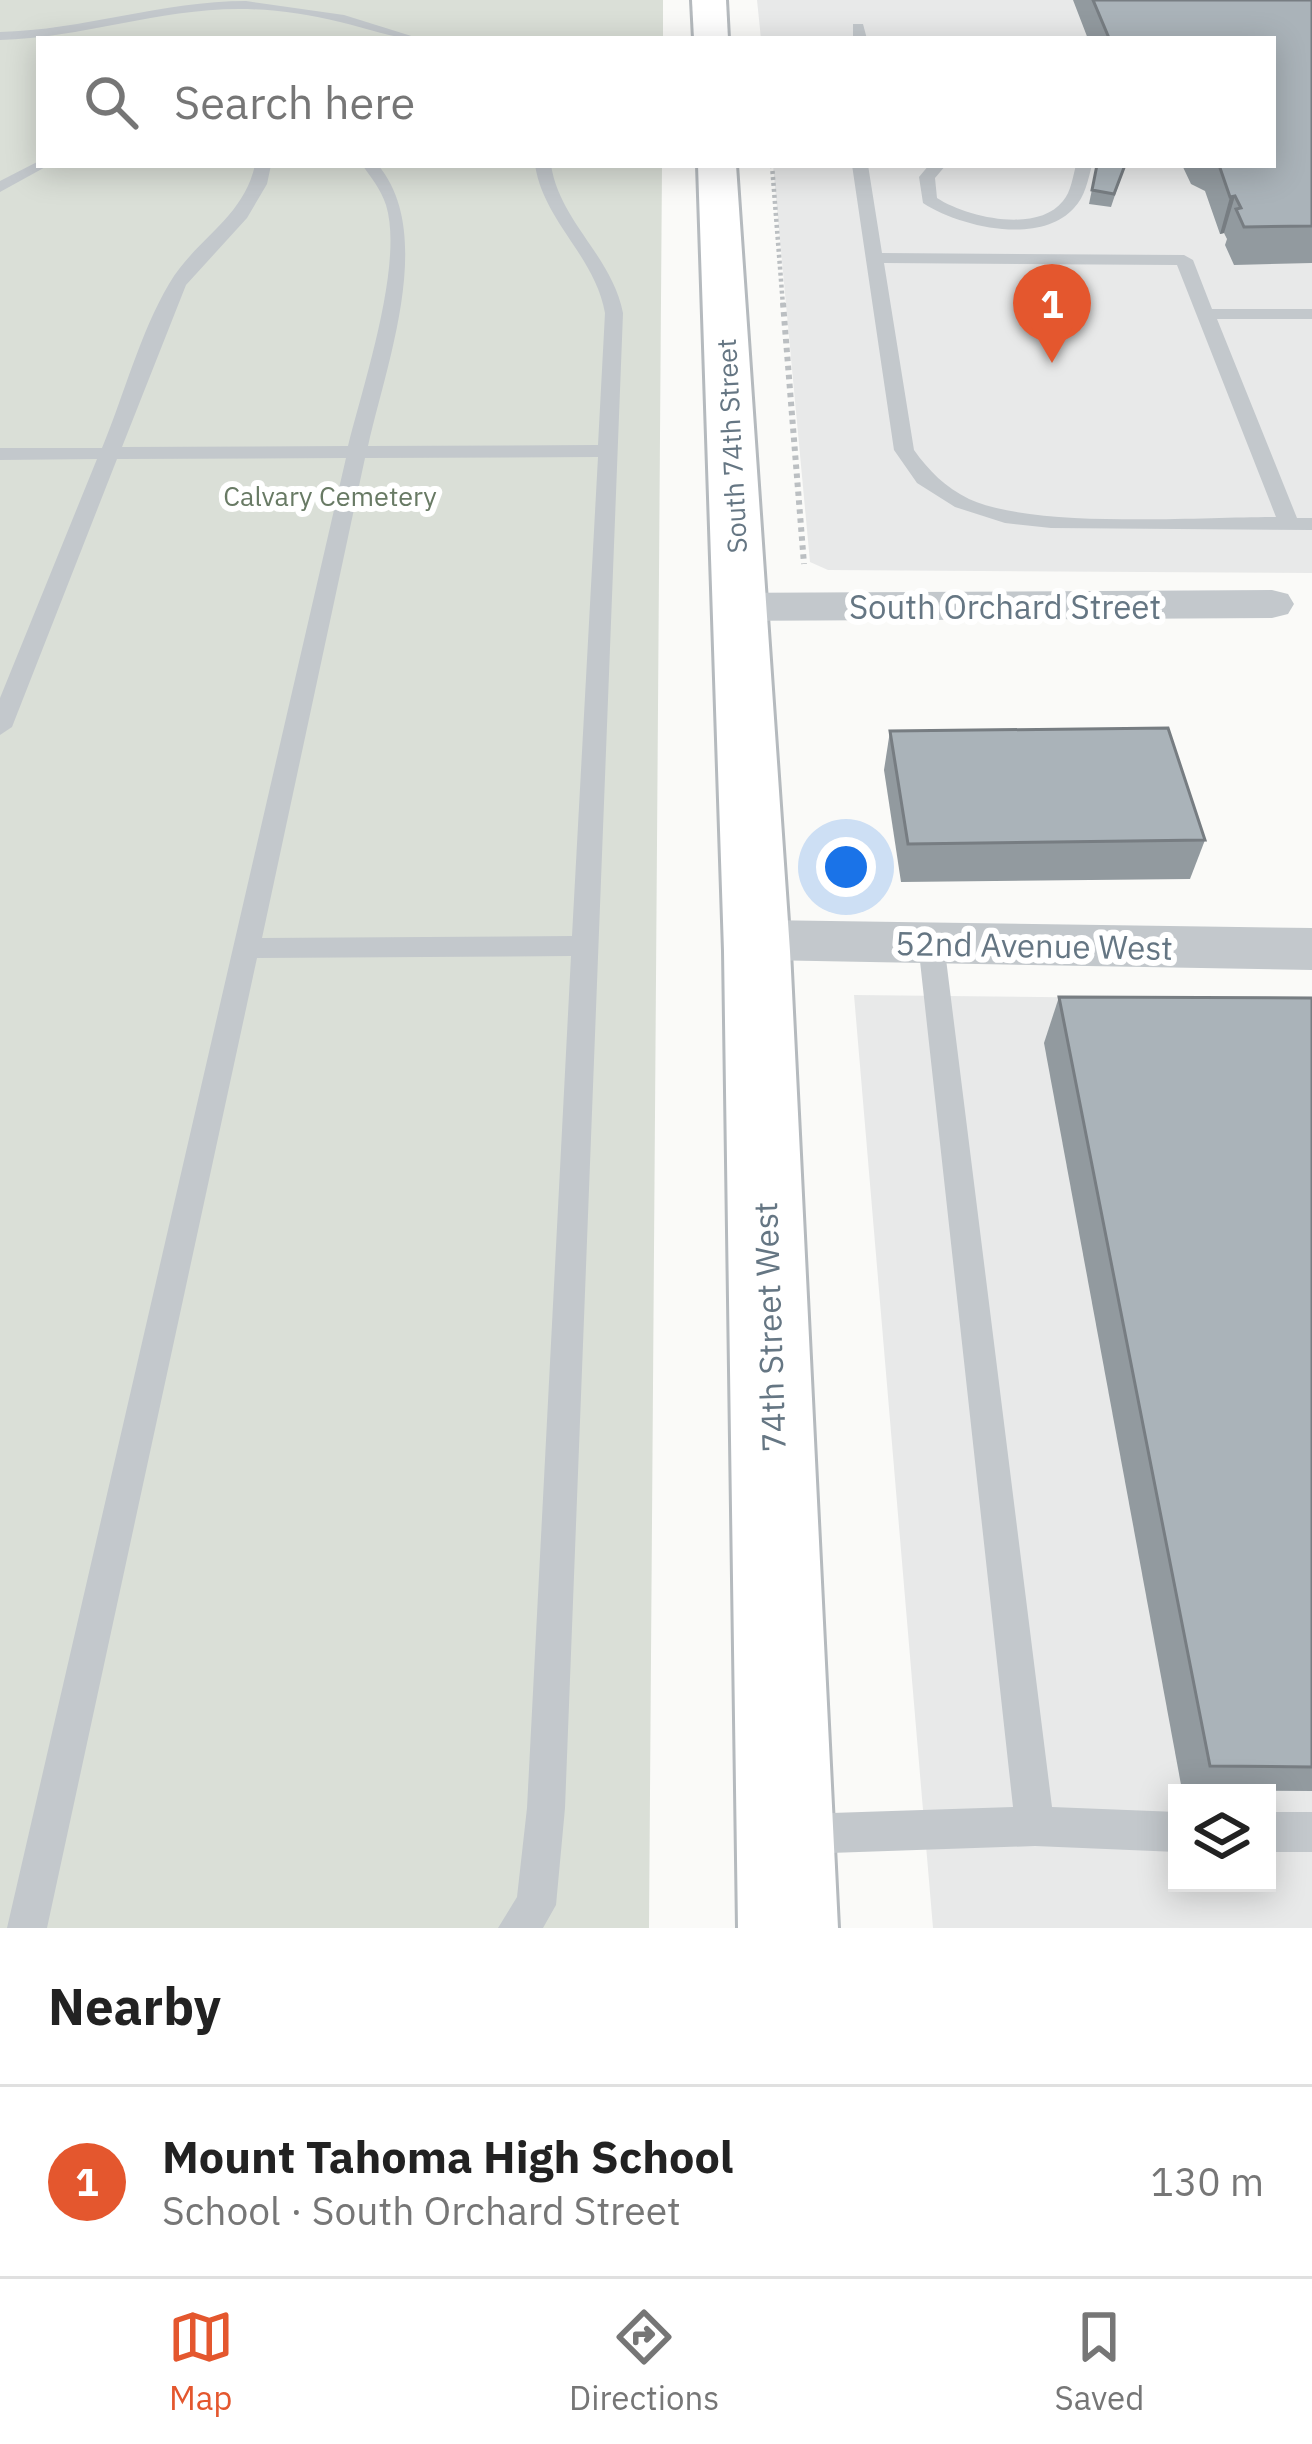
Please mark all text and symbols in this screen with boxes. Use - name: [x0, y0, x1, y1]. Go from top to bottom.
- search box: [36, 36, 1276, 168]
- icon: search: [78, 69, 144, 135]
- text: Search here: [174, 73, 415, 131]
- pin: 1: [1013, 264, 1091, 363]
- street label: South 74th Street: [708, 338, 754, 554]
- park label: Calvary Cemetery: [223, 478, 437, 513]
- street label: South Orchard Street: [849, 585, 1161, 628]
- your location: [816, 837, 876, 897]
- street label: 52nd Avenue West: [895, 921, 1173, 969]
- street label: 74th Street West: [743, 1201, 795, 1453]
- map controls: [1168, 1784, 1276, 1892]
- button: layers: [1168, 1784, 1276, 1892]
- text: Nearby: [48, 1973, 221, 2039]
- text: Mount Tahoma High School: [162, 2127, 733, 2185]
- text: 1: [75, 2156, 99, 2207]
- text: 130 m: [1151, 2156, 1264, 2207]
- text: School · South Orchard Street: [162, 2185, 681, 2236]
- tab: Map: [168, 2304, 234, 2419]
- tab: Directions: [569, 2304, 719, 2419]
- tab: Saved: [1055, 2304, 1144, 2419]

